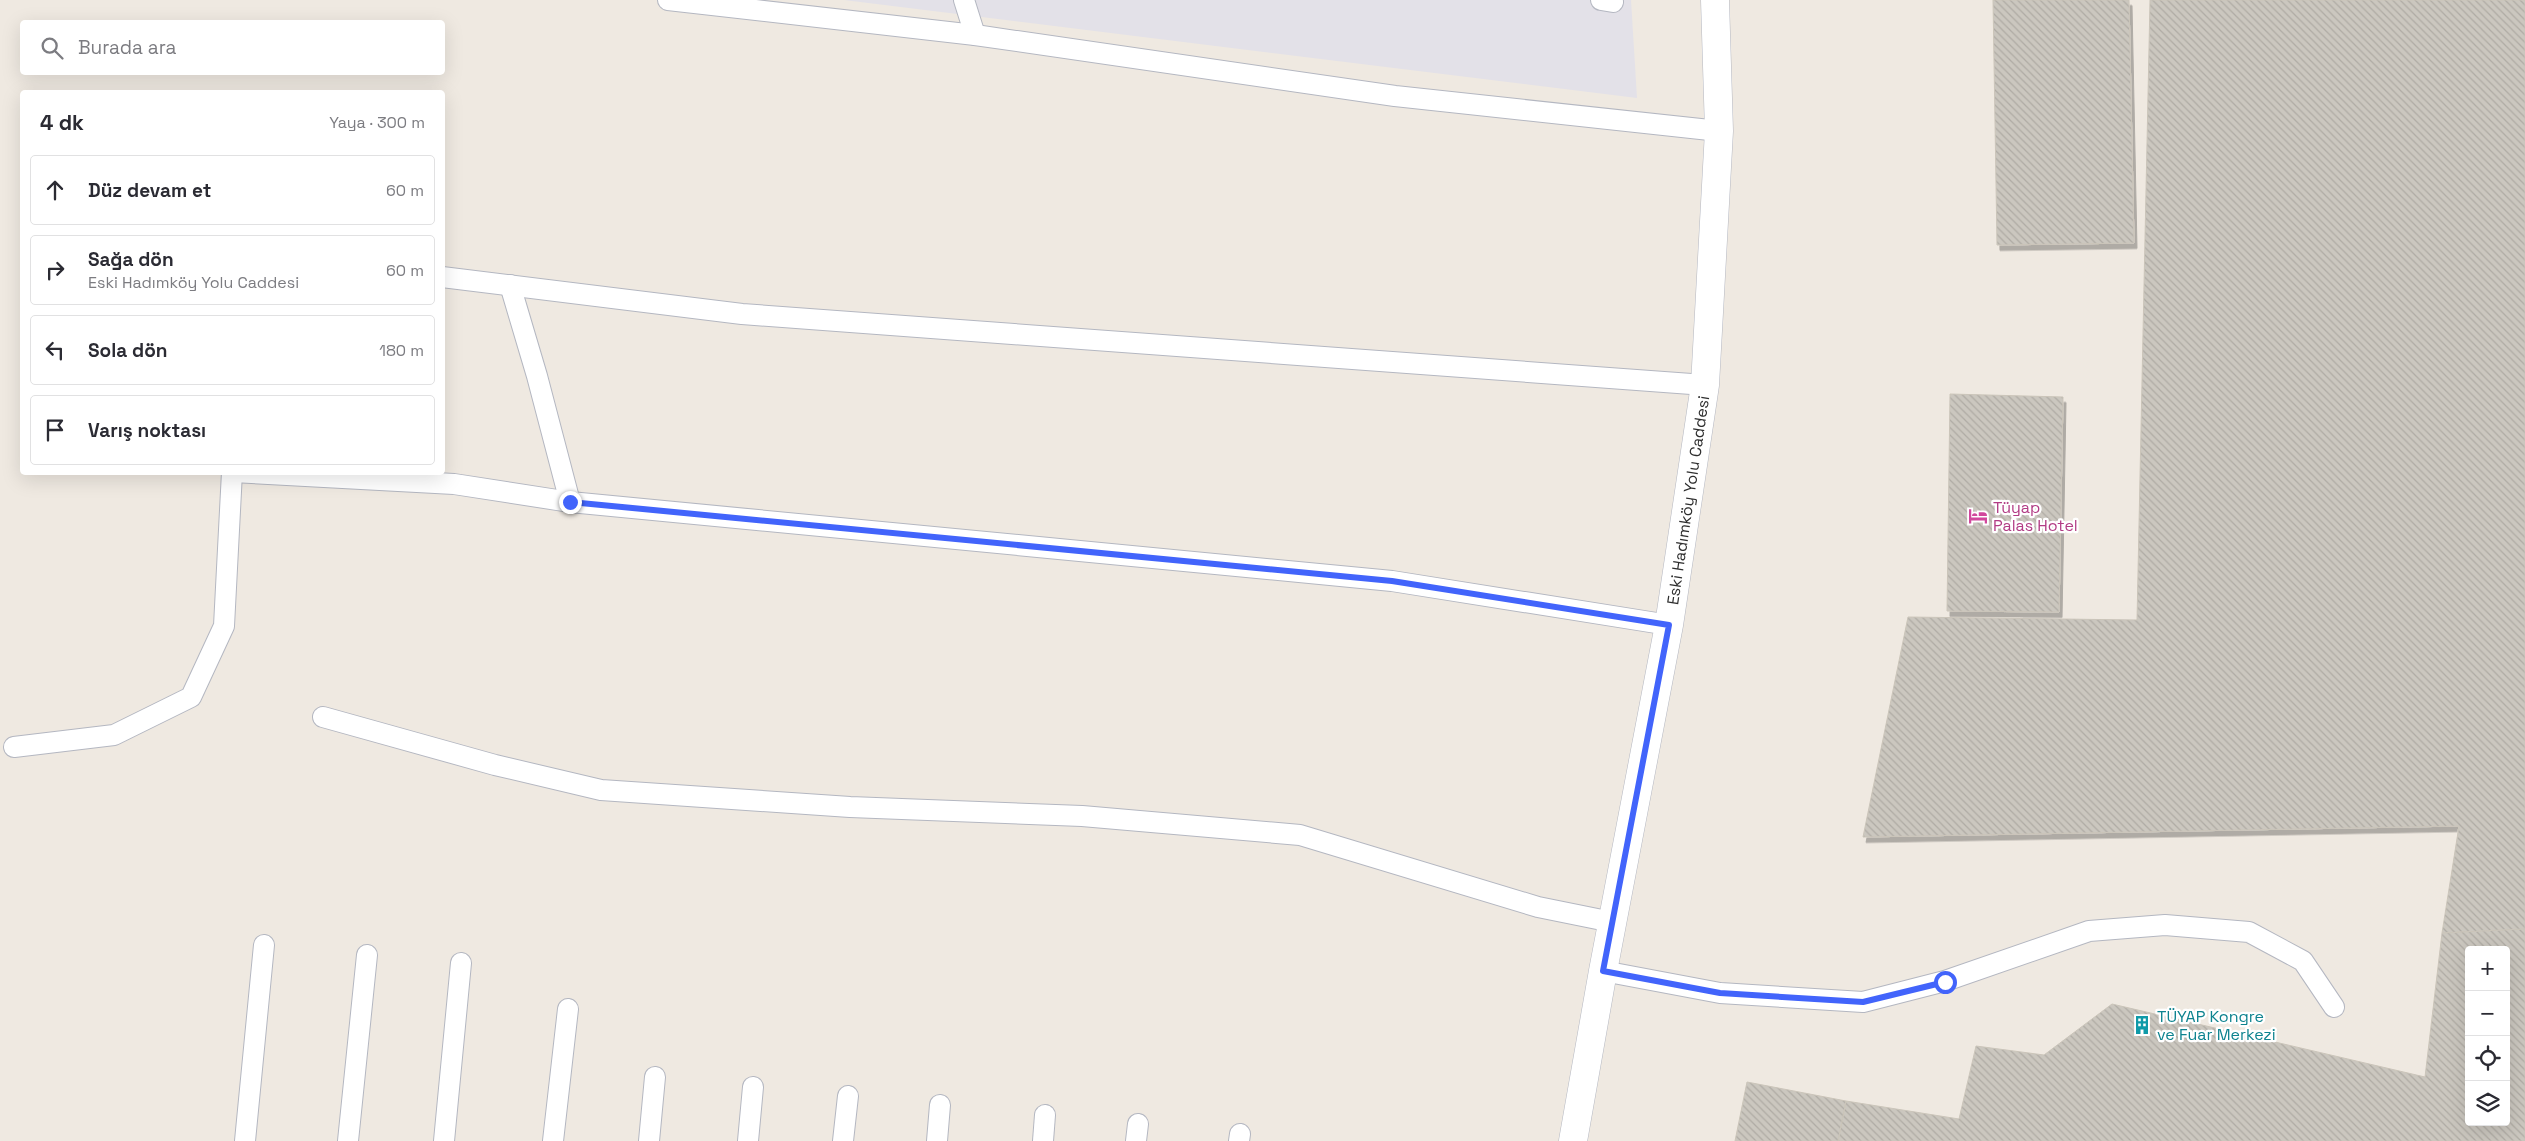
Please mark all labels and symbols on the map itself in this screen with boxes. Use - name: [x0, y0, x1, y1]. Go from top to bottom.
- street label: Eski Hadımköy Yolu Caddesi: [1662, 394, 1714, 606]
- route end: [559, 491, 582, 514]
- place label: Tüyap Palas Hotel: [1993, 497, 2078, 536]
- hotel icon: Tüyap Palas Hotel: [1967, 505, 1989, 527]
- route start: [1934, 971, 1957, 994]
- place label: TÜYAP Kongre ve Fuar Merkezi: [2157, 1006, 2276, 1045]
- building icon: TÜYAP Kongre ve Fuar Merkezi: [2131, 1014, 2153, 1036]

